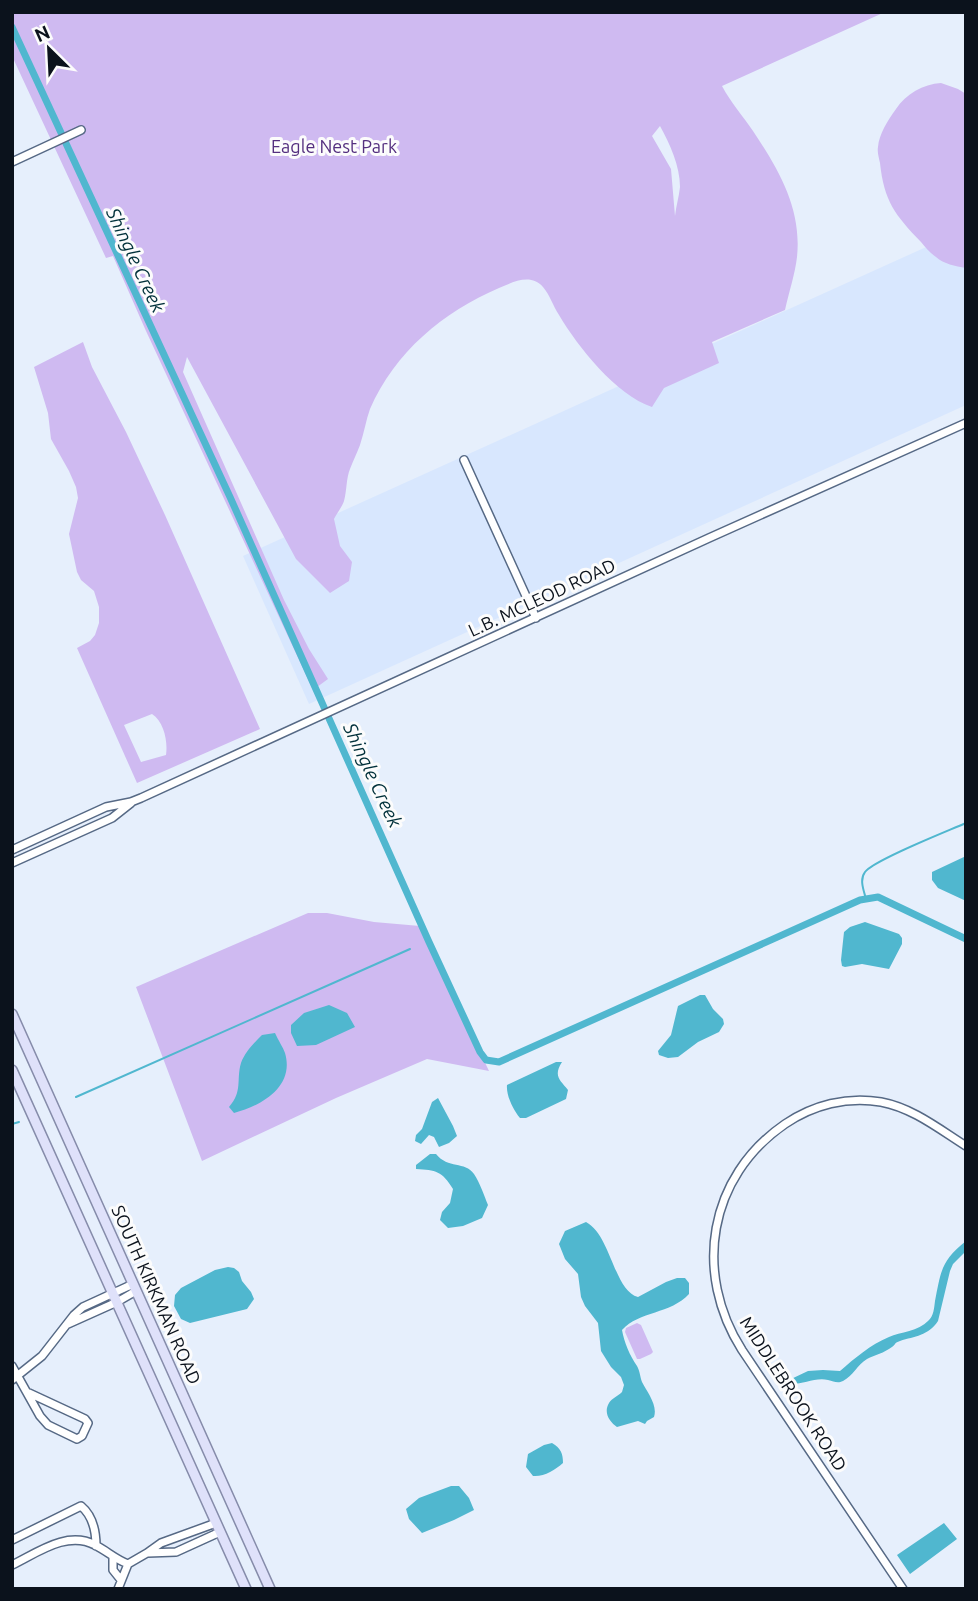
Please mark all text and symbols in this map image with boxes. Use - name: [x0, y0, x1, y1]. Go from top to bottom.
- north arrow: [14, 14, 84, 84]
- text: N: [31, 21, 53, 46]
- park label: Eagle Nest Park: [271, 136, 397, 156]
- water label: Shingle Creek: [102, 203, 170, 316]
- street label: L.B. MCLEOD ROAD: [465, 554, 618, 640]
- water label: Shingle Creek: [339, 718, 407, 831]
- street label: SOUTH KIRKMAN ROAD: [108, 1202, 205, 1387]
- street label: MIDDLEBROOK ROAD: [736, 1313, 851, 1474]

